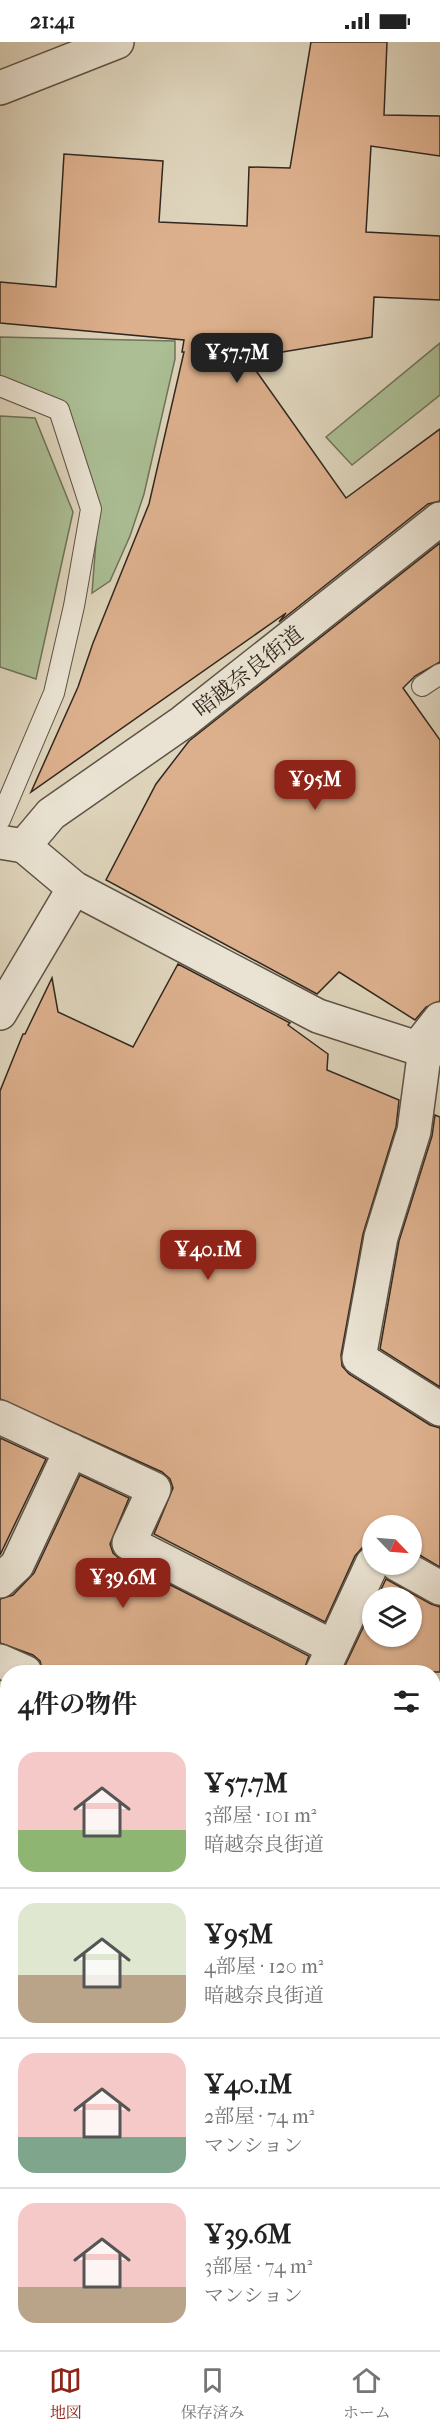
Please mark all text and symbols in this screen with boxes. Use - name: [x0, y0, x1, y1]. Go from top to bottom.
- text: 21:41: [30, 8, 75, 34]
- pin: ¥57.7M: [188, 333, 286, 384]
- text: ¥57.7M: [205, 341, 269, 364]
- street label: 暗越奈良街道: [189, 621, 309, 723]
- pin: ¥95M: [279, 760, 351, 811]
- text: ¥95M: [289, 768, 341, 791]
- pin: ¥40.1M: [159, 1230, 257, 1281]
- text: ¥40.1M: [174, 1238, 242, 1261]
- north arrow: [362, 1515, 422, 1575]
- map controls: [362, 1515, 422, 1647]
- pin: ¥39.6M: [74, 1558, 172, 1609]
- text: ¥39.6M: [89, 1566, 157, 1589]
- button: layers: [362, 1587, 422, 1647]
- icon: filters: [390, 1685, 423, 1718]
- text: 4件の物件: [18, 1689, 137, 1720]
- text: ¥57.7M: [204, 1768, 287, 1799]
- icon: home: [66, 1776, 138, 1848]
- text: 3部屋 · 101 m²: [204, 1804, 316, 1827]
- text: 暗越奈良街道: [204, 1833, 324, 1856]
- text: ¥95M: [204, 1919, 273, 1950]
- icon: home: [66, 1927, 138, 1999]
- text: 4部屋 · 120 m²: [204, 1955, 323, 1978]
- text: 暗越奈良街道: [204, 1984, 324, 2007]
- text: ¥40.1M: [204, 2069, 292, 2100]
- icon: home: [66, 2077, 138, 2149]
- text: 2部屋 · 74 m²: [204, 2105, 314, 2128]
- text: マンション: [204, 2134, 303, 2157]
- text: ¥39.6M: [204, 2219, 291, 2250]
- icon: home: [66, 2227, 138, 2299]
- text: 3部屋 · 74 m²: [204, 2255, 312, 2278]
- text: マンション: [204, 2284, 303, 2307]
- tab: 地図: [49, 2364, 82, 2423]
- tab: 保存済み: [180, 2364, 244, 2423]
- tab: ホーム: [343, 2364, 391, 2423]

